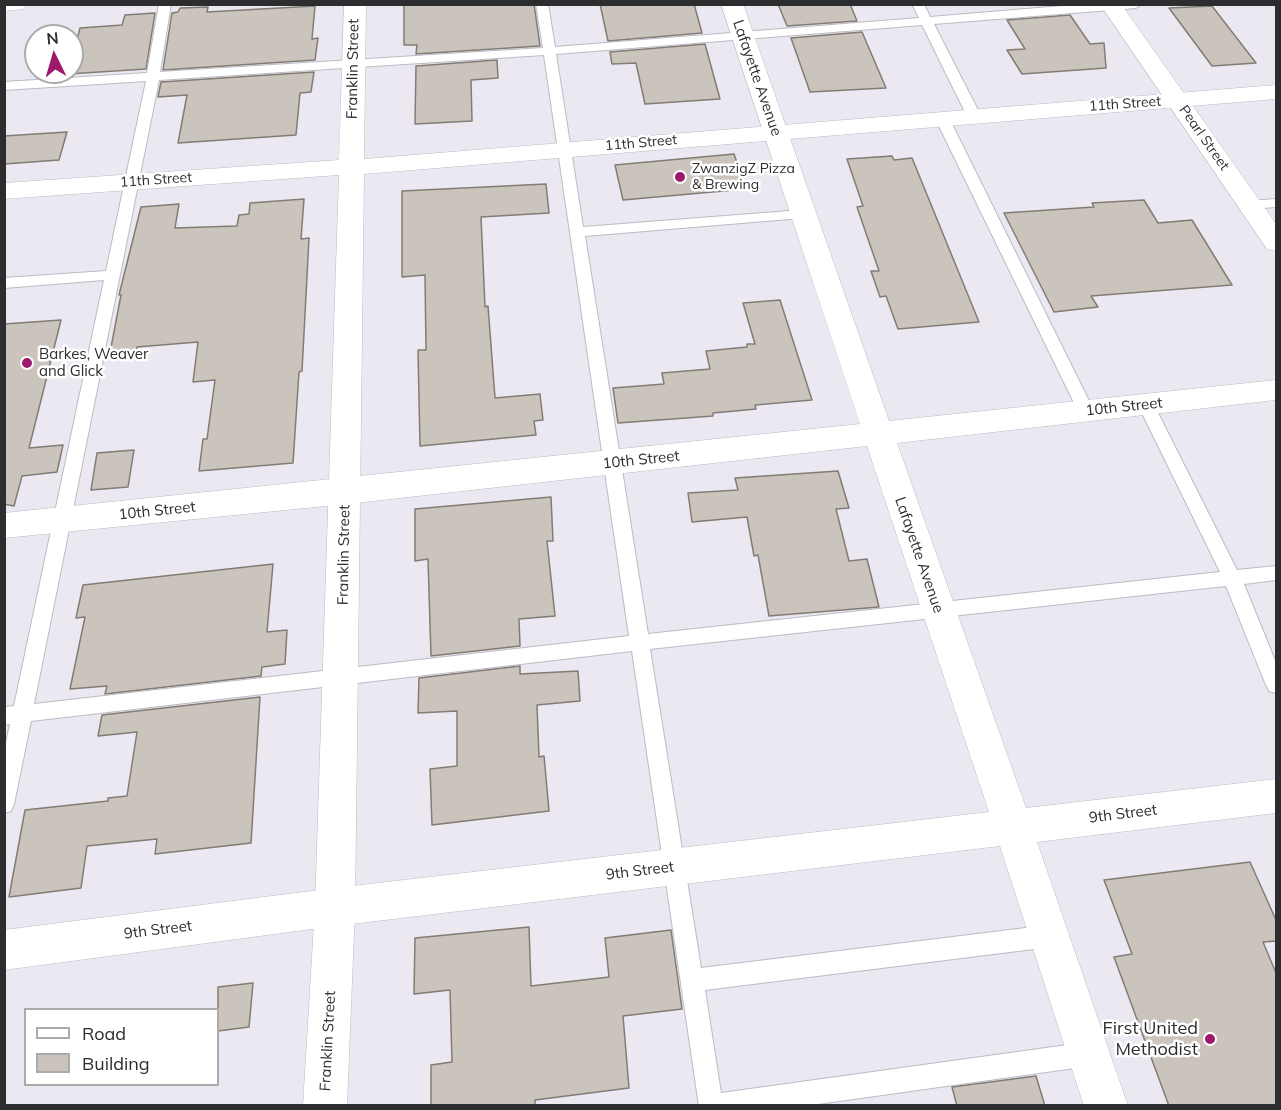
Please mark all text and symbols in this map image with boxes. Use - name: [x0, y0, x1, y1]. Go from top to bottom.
- street label: Lafayette Avenue: [729, 18, 785, 138]
- street label: Franklin Street: [343, 19, 363, 119]
- north arrow: [24, 24, 84, 84]
- text: N: [46, 28, 60, 49]
- street label: 11th Street: [1088, 93, 1162, 115]
- street label: Pearl Street: [1175, 102, 1233, 174]
- street label: 11th Street: [604, 131, 678, 155]
- place label: ZwanzigZ Pizza & Brewing: [692, 161, 795, 194]
- street label: 11th Street: [119, 169, 193, 191]
- marker: ZwanzigZ Pizza & Brewing: [673, 170, 687, 184]
- place label: Barkes, Weaver and Glick: [39, 345, 148, 380]
- marker: Barkes, Weaver and Glick: [20, 356, 34, 370]
- street label: 10th Street: [1085, 394, 1163, 420]
- street label: 10th Street: [602, 447, 680, 473]
- street label: Lafayette Avenue: [891, 495, 947, 615]
- street label: 10th Street: [118, 498, 196, 524]
- street label: Franklin Street: [334, 505, 354, 605]
- street label: 9th Street: [1088, 801, 1158, 827]
- street label: 9th Street: [605, 858, 675, 884]
- street label: 9th Street: [123, 917, 193, 943]
- street label: Franklin Street: [316, 990, 340, 1092]
- legend: [24, 1008, 219, 1086]
- place label: First United Methodist: [1103, 1018, 1198, 1060]
- text: Road: [82, 1022, 126, 1045]
- marker: First United Methodist: [1203, 1032, 1217, 1046]
- text: Building: [82, 1052, 150, 1075]

